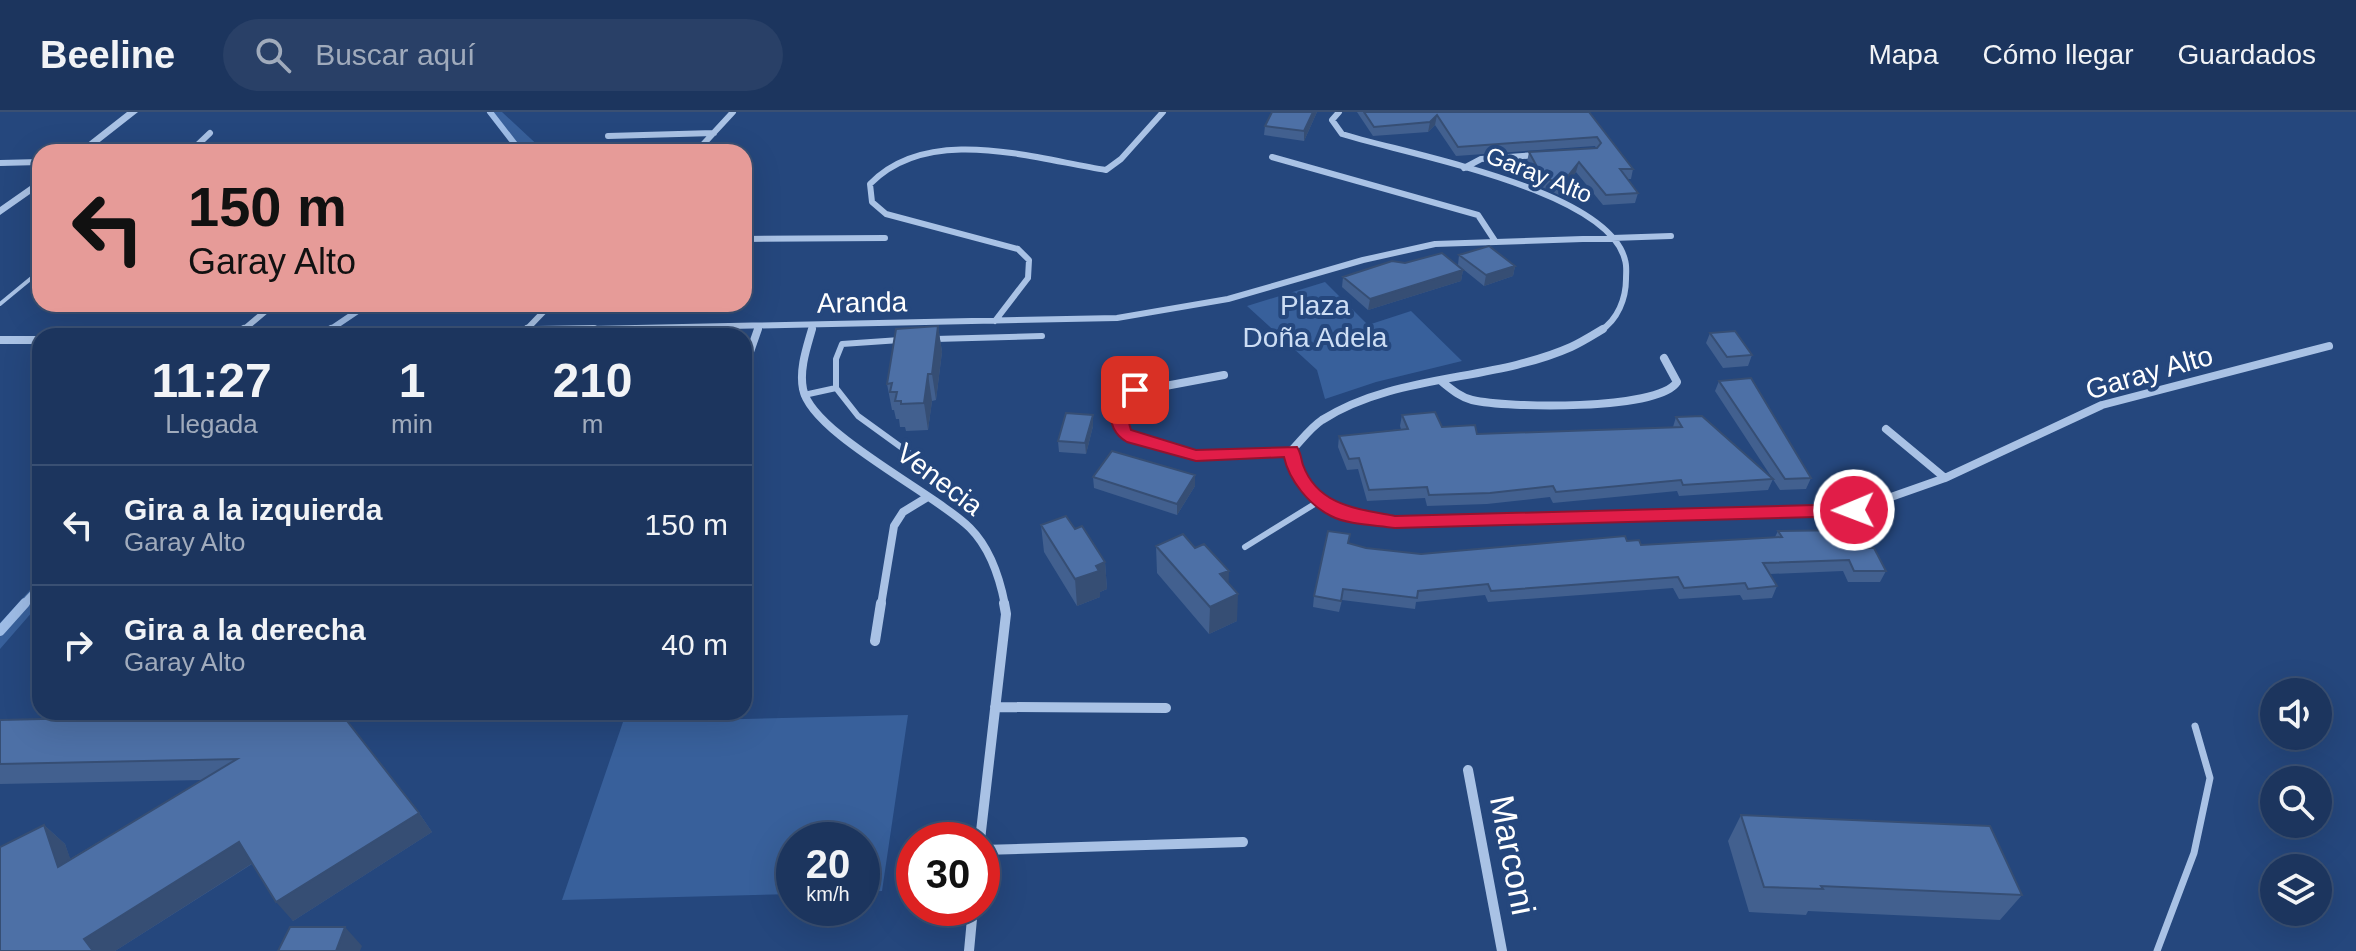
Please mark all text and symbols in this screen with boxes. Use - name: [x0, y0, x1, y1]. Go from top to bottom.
- search box: [223, 19, 783, 91]
- icon: search: [251, 33, 295, 77]
- text: Beeline: [40, 34, 175, 76]
- text: Buscar aquí: [315, 38, 475, 71]
- text: Mapa: [1868, 39, 1939, 70]
- text: Cómo llegar: [1983, 39, 2133, 70]
- text: Guardados: [2177, 39, 2316, 70]
- street label: Garay Alto: [1482, 141, 1596, 208]
- text: 150 m: [188, 175, 347, 238]
- icon: left: [56, 176, 160, 280]
- text: Garay Alto: [188, 241, 356, 282]
- street label: Aranda: [817, 286, 908, 319]
- park label: Plaza Doña Adela: [1243, 290, 1388, 353]
- street label: Garay Alto: [2082, 340, 2216, 405]
- text: 11:27: [151, 354, 272, 407]
- text: 1: [399, 354, 425, 407]
- text: 210: [552, 354, 633, 407]
- pin: [1101, 356, 1169, 424]
- icon: arrive: [1113, 368, 1157, 412]
- text: Llegada: [165, 409, 258, 439]
- text: min: [391, 409, 433, 439]
- text: m: [582, 409, 603, 439]
- street label: Venecia: [891, 437, 989, 522]
- position arrow: [1812, 468, 1896, 552]
- text: Gira a la izquierda: [124, 493, 382, 526]
- icon: left: [56, 503, 100, 547]
- text: 150 m: [645, 508, 728, 541]
- text: Garay Alto: [124, 527, 245, 557]
- text: Gira a la derecha: [124, 613, 366, 646]
- icon: right: [56, 623, 100, 667]
- text: 40 m: [661, 628, 728, 661]
- text: Garay Alto: [124, 647, 245, 677]
- map controls: [2260, 678, 2332, 926]
- button: sound: [2260, 678, 2332, 750]
- button: search: [2260, 766, 2332, 838]
- street label: Marconi: [1483, 792, 1543, 918]
- speed limit sign: 30: [896, 822, 1000, 926]
- text: 20: [806, 842, 850, 886]
- button: layers: [2260, 854, 2332, 926]
- text: km/h: [806, 883, 850, 905]

